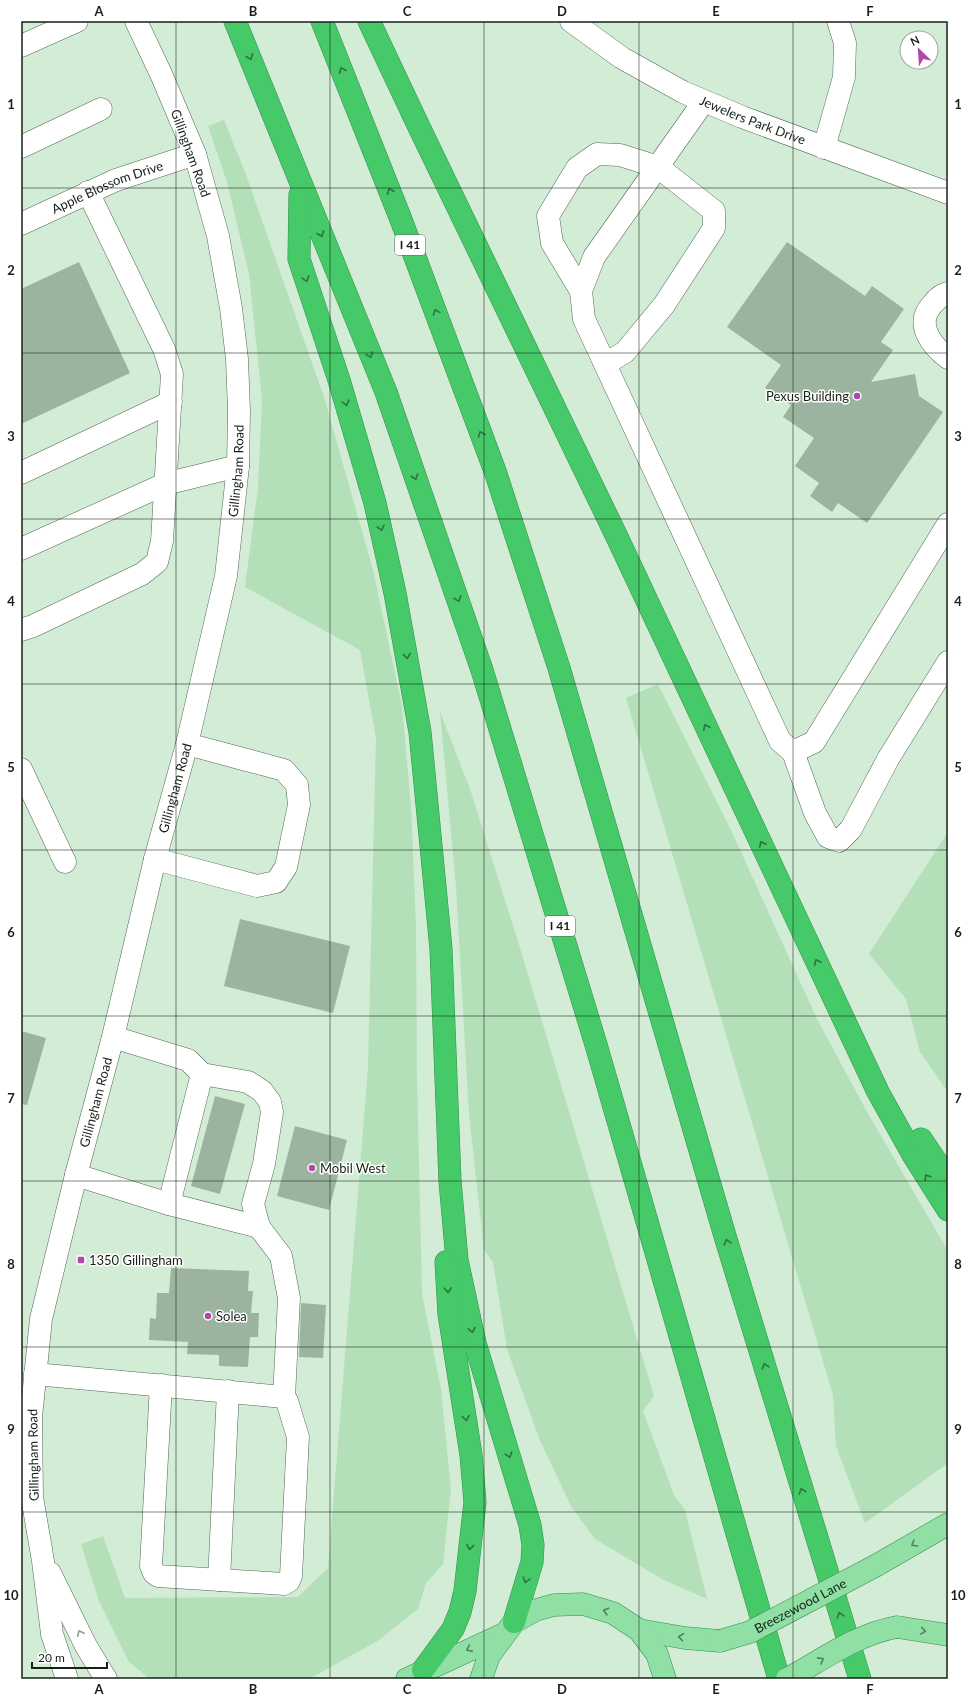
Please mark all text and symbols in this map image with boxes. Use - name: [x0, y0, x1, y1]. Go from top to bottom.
- text: A: [93, 3, 104, 19]
- text: B: [249, 3, 258, 19]
- text: C: [403, 3, 412, 19]
- text: D: [557, 3, 567, 19]
- text: E: [712, 3, 720, 19]
- text: F: [866, 3, 874, 19]
- north arrow: [899, 30, 939, 70]
- text: N: [908, 33, 921, 48]
- one-way arrow: [245, 54, 253, 61]
- one-way arrow: [338, 67, 346, 74]
- street label: Jewelers Park Drive: [697, 92, 808, 148]
- text: 1: [7, 96, 15, 112]
- text: 1: [954, 96, 962, 112]
- street label: Gillingham Road: [168, 107, 214, 199]
- street label: Apple Blossom Drive: [49, 157, 165, 217]
- one-way arrow: [386, 187, 394, 194]
- one-way arrow: [316, 231, 324, 238]
- road number: I 41: [395, 235, 425, 255]
- text: 2: [7, 262, 15, 278]
- text: 2: [954, 262, 962, 278]
- one-way arrow: [301, 276, 310, 283]
- one-way arrow: [432, 309, 440, 316]
- one-way arrow: [366, 351, 374, 358]
- place label: Pexus Building: [766, 388, 849, 404]
- marker: Pexus Building: [852, 391, 862, 401]
- one-way arrow: [341, 399, 350, 406]
- street label: Gillingham Road: [225, 424, 247, 518]
- text: 3: [7, 428, 15, 444]
- text: 3: [954, 428, 962, 444]
- one-way arrow: [478, 431, 486, 438]
- one-way arrow: [410, 473, 419, 480]
- one-way arrow: [376, 525, 384, 531]
- text: 4: [7, 593, 15, 609]
- text: 4: [954, 593, 962, 609]
- one-way arrow: [453, 596, 461, 603]
- one-way arrow: [402, 652, 410, 659]
- one-way arrow: [703, 724, 711, 731]
- street label: Gillingham Road: [155, 741, 195, 835]
- text: 5: [7, 759, 15, 775]
- text: 5: [954, 759, 962, 775]
- one-way arrow: [759, 841, 767, 849]
- road number: I 41: [545, 916, 575, 936]
- text: 6: [7, 924, 15, 940]
- text: 6: [954, 924, 962, 940]
- one-way arrow: [814, 959, 822, 966]
- street label: Gillingham Road: [76, 1055, 115, 1149]
- text: 7: [7, 1090, 15, 1106]
- text: 7: [954, 1090, 962, 1106]
- place label: Mobil West: [320, 1160, 386, 1176]
- marker: Mobil West: [307, 1163, 317, 1173]
- one-way arrow: [925, 1174, 932, 1181]
- one-way arrow: [723, 1238, 732, 1245]
- place label: 1350 Gillingham: [89, 1252, 183, 1268]
- marker: 1350 Gillingham: [76, 1255, 86, 1265]
- text: 8: [7, 1256, 15, 1272]
- text: 8: [954, 1256, 962, 1272]
- one-way arrow: [443, 1287, 452, 1293]
- place label: Solea: [216, 1308, 247, 1324]
- marker: Solea: [203, 1311, 213, 1321]
- one-way arrow: [467, 1327, 475, 1333]
- one-way arrow: [761, 1363, 770, 1370]
- street label: Gillingham Road: [24, 1409, 42, 1501]
- one-way arrow: [461, 1415, 469, 1421]
- text: 9: [7, 1421, 15, 1437]
- text: 9: [954, 1421, 962, 1437]
- one-way arrow: [504, 1451, 513, 1458]
- one-way arrow: [798, 1487, 807, 1494]
- one-way arrow: [911, 1539, 918, 1546]
- one-way arrow: [466, 1544, 475, 1550]
- street label: Breezewood Lane: [751, 1575, 849, 1636]
- one-way arrow: [522, 1577, 531, 1584]
- text: 10: [3, 1587, 19, 1603]
- text: 10: [950, 1587, 966, 1603]
- one-way arrow: [602, 1607, 609, 1615]
- one-way arrow: [836, 1612, 845, 1619]
- one-way arrow: [920, 1626, 926, 1635]
- one-way arrow: [77, 1630, 85, 1638]
- one-way arrow: [678, 1633, 684, 1642]
- scale bar: [32, 1644, 107, 1670]
- one-way arrow: [466, 1644, 474, 1652]
- text: 20 m: [38, 1650, 65, 1665]
- one-way arrow: [817, 1658, 824, 1665]
- text: A: [93, 1681, 104, 1697]
- text: B: [249, 1681, 258, 1697]
- text: C: [403, 1681, 412, 1697]
- text: D: [557, 1681, 567, 1697]
- text: E: [712, 1681, 720, 1697]
- text: F: [866, 1681, 874, 1697]

